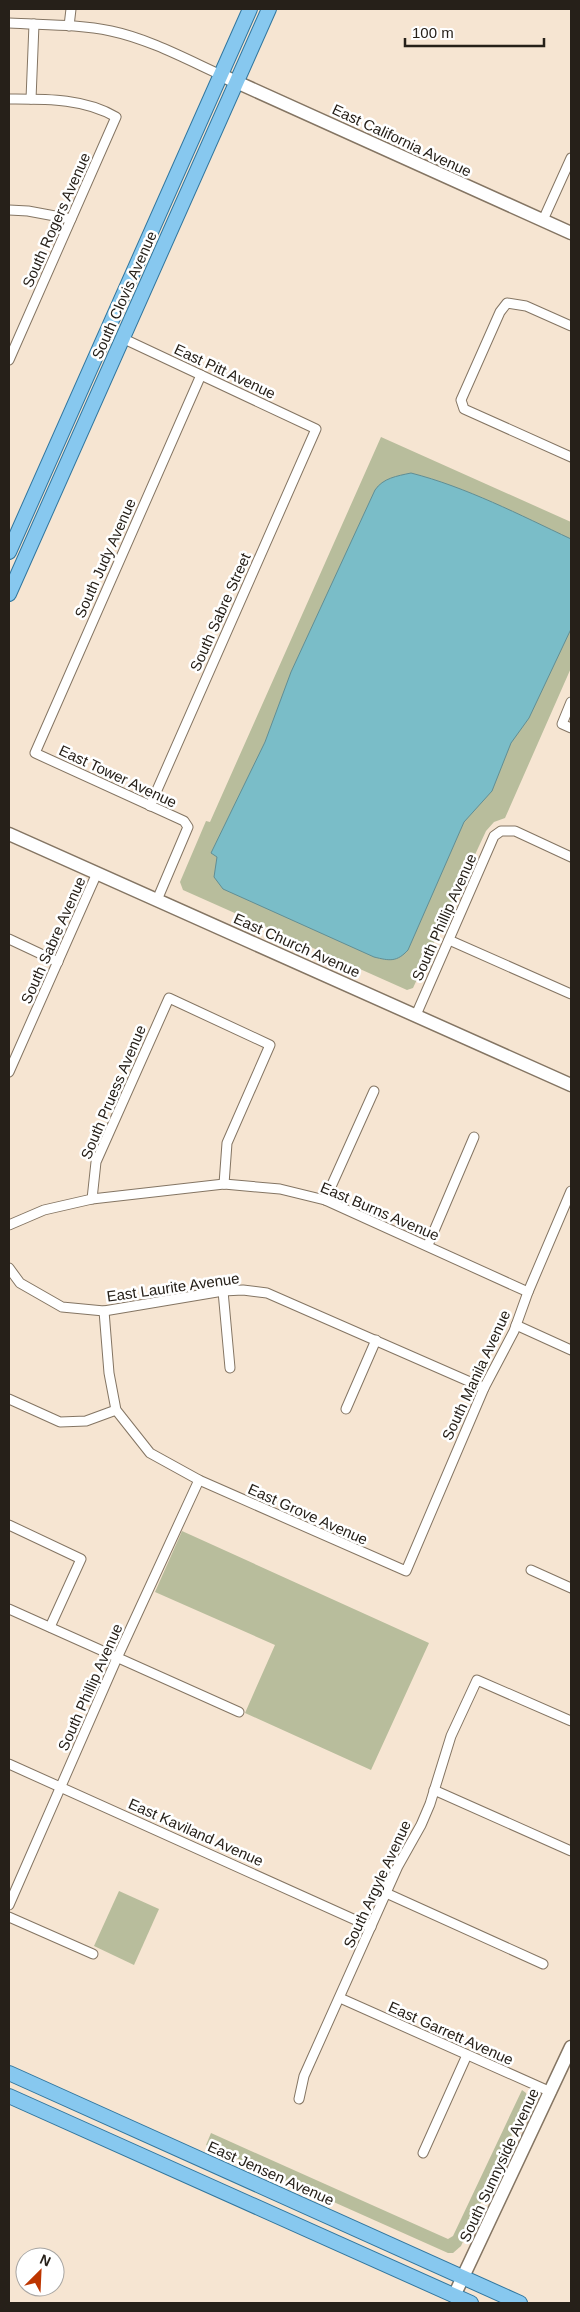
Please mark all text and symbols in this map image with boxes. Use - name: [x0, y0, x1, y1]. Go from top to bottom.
- scale bar: [405, 15, 544, 47]
- text: 100 m: [412, 24, 454, 41]
- street label: East California Avenue: [330, 100, 474, 180]
- street label: South Rogers Avenue: [19, 150, 93, 290]
- street label: South Clovis Avenue: [88, 228, 160, 362]
- street label: East Pitt Avenue: [172, 340, 278, 402]
- street label: South Judy Avenue: [71, 496, 139, 620]
- street label: South Sabre Street: [186, 550, 254, 674]
- street label: East Tower Avenue: [56, 741, 180, 811]
- street label: South Phillip Avenue: [408, 851, 480, 983]
- street label: South Sabre Avenue: [17, 874, 89, 1006]
- street label: East Church Avenue: [231, 909, 363, 981]
- street label: South Pruess Avenue: [77, 1022, 149, 1162]
- street label: East Burns Avenue: [318, 1178, 442, 1244]
- street label: East Laurite Avenue: [105, 1269, 241, 1305]
- street label: South Manila Avenue: [438, 1307, 514, 1443]
- street label: East Grove Avenue: [246, 1480, 370, 1548]
- street label: South Phillip Avenue: [54, 1621, 126, 1753]
- street label: East Kaviland Avenue: [126, 1795, 266, 1869]
- street label: South Argyle Avenue: [340, 1817, 414, 1951]
- street label: East Garrett Avenue: [386, 1998, 516, 2068]
- street label: South Sunnyside Avenue: [456, 2086, 542, 2244]
- street label: East Jensen Avenue: [205, 2137, 337, 2209]
- north arrow: [15, 2247, 65, 2297]
- text: N: [37, 2251, 53, 2269]

